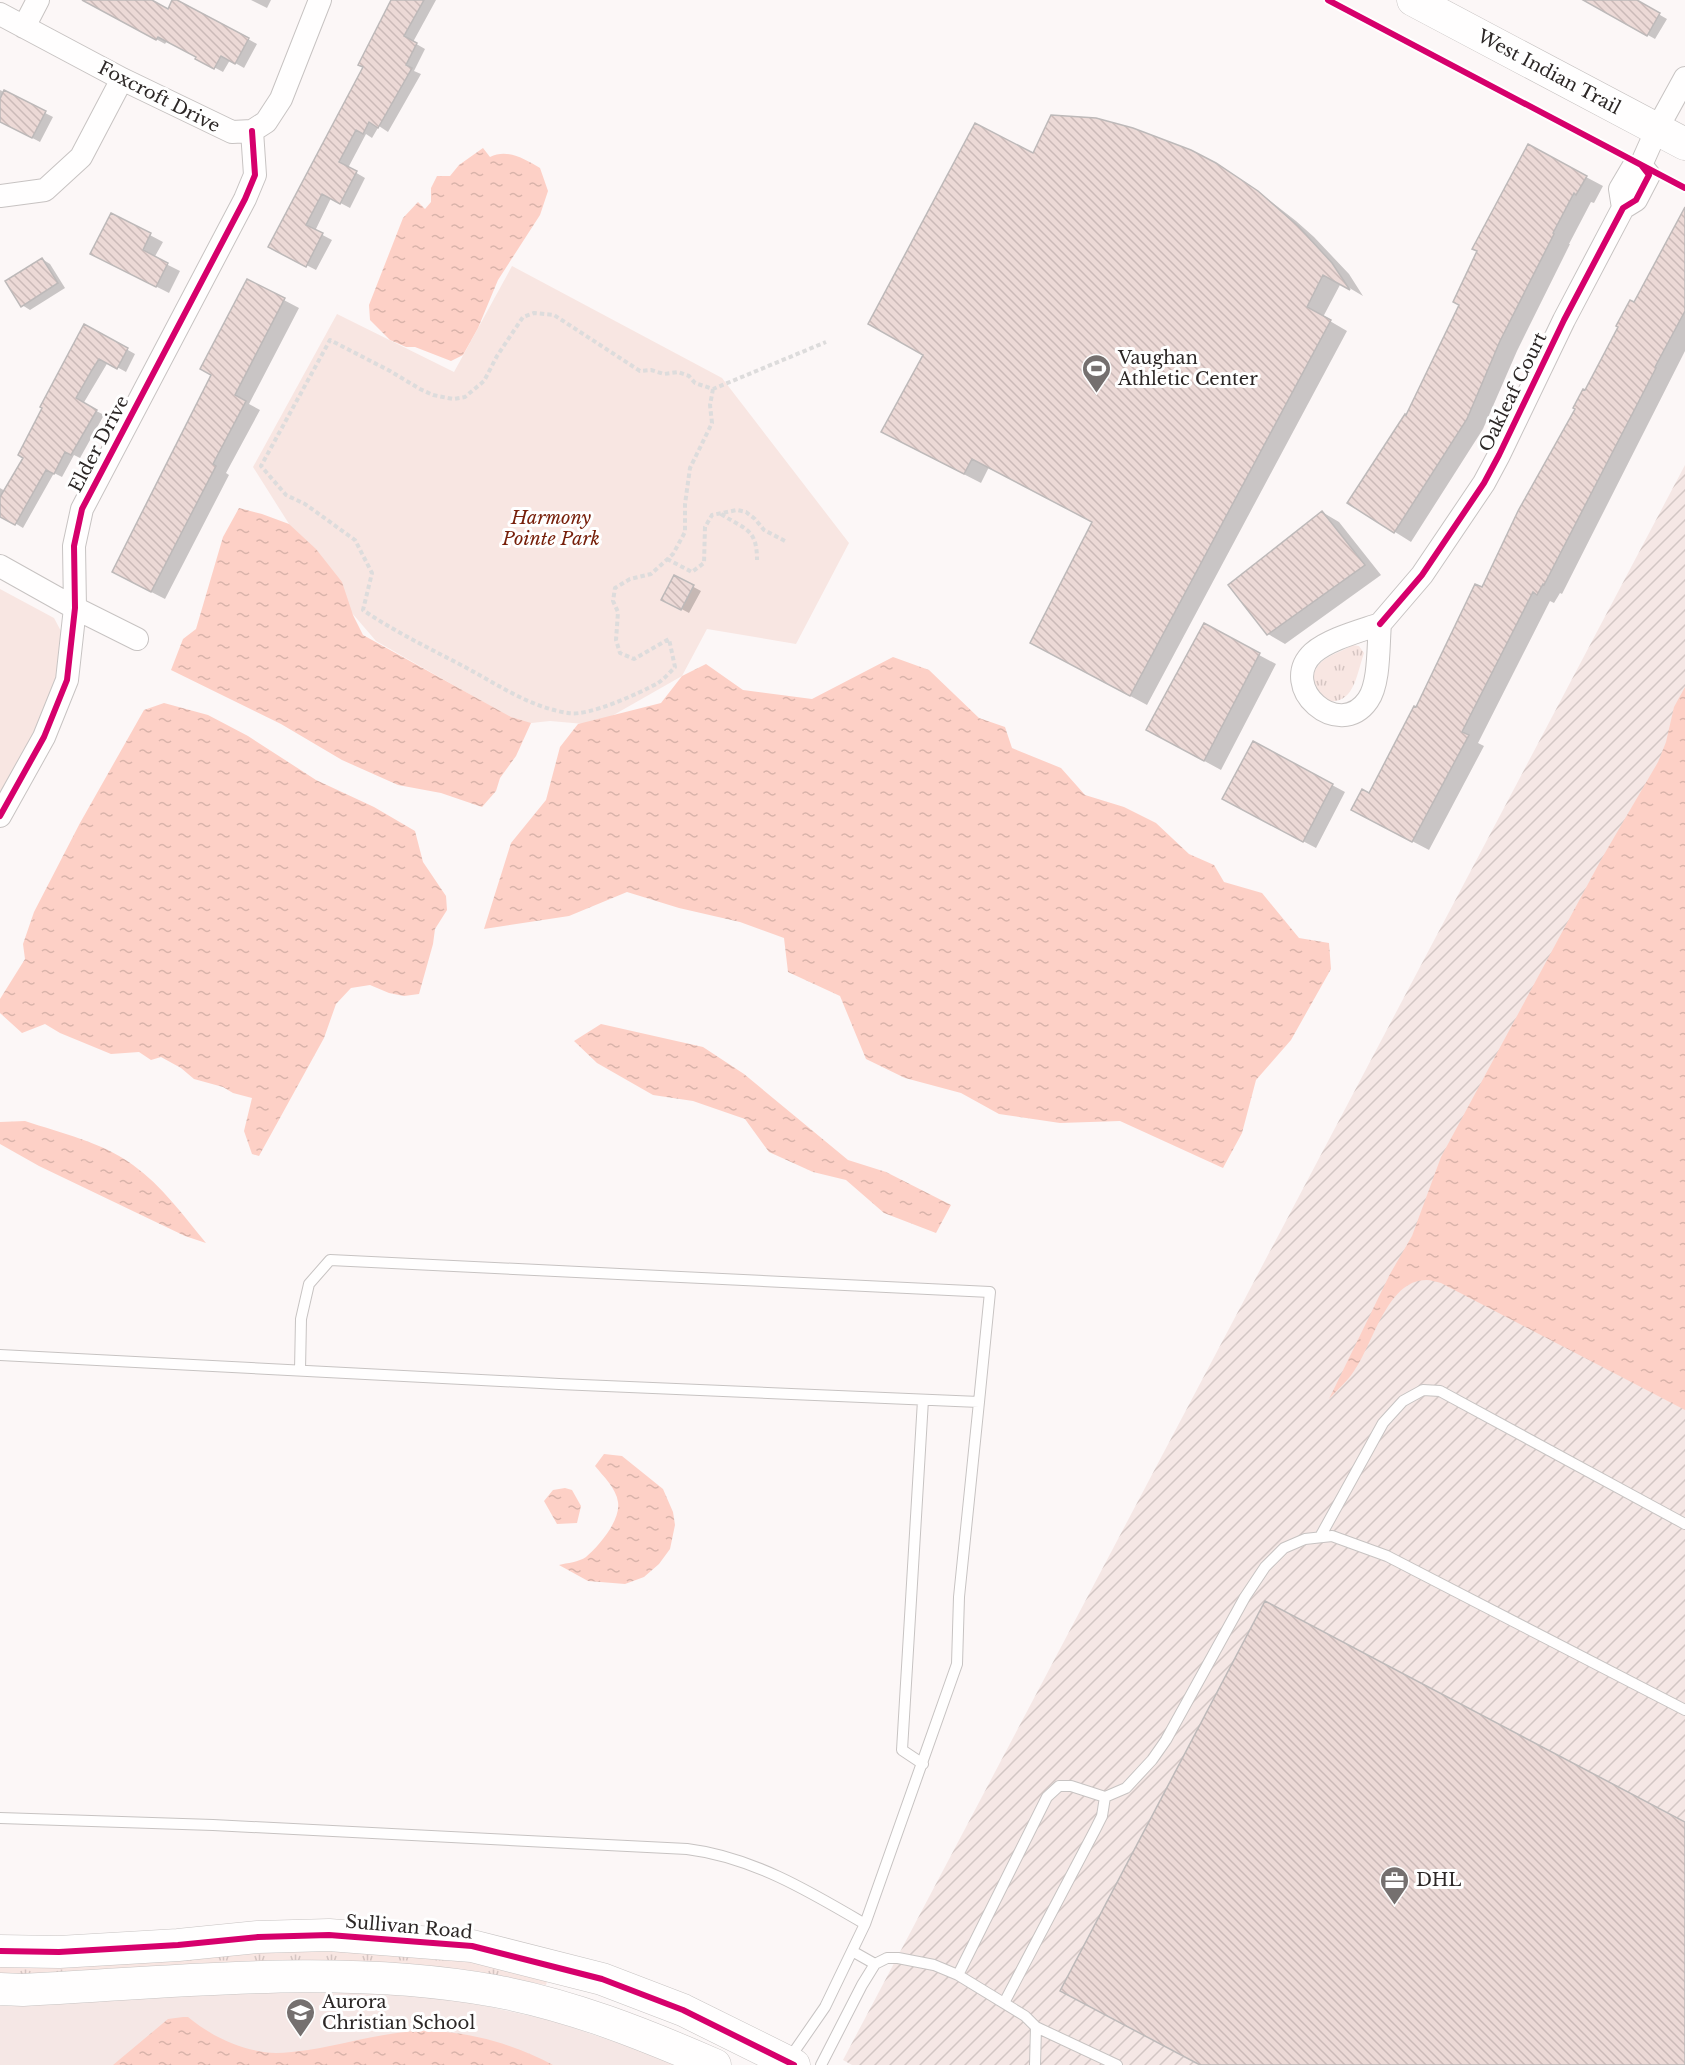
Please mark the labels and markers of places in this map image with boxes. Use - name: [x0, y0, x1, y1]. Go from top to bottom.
- place label: Vaughan Athletic Center: [1117, 347, 1258, 390]
- sports icon: Vaughan Athletic Center: [1081, 352, 1113, 394]
- office icon: DHL: [1379, 1864, 1411, 1906]
- place label: DHL: [1416, 1869, 1461, 1891]
- place label: Aurora Christian School: [321, 1991, 475, 2034]
- school or university icon: Aurora Christian School: [285, 1996, 317, 2038]

